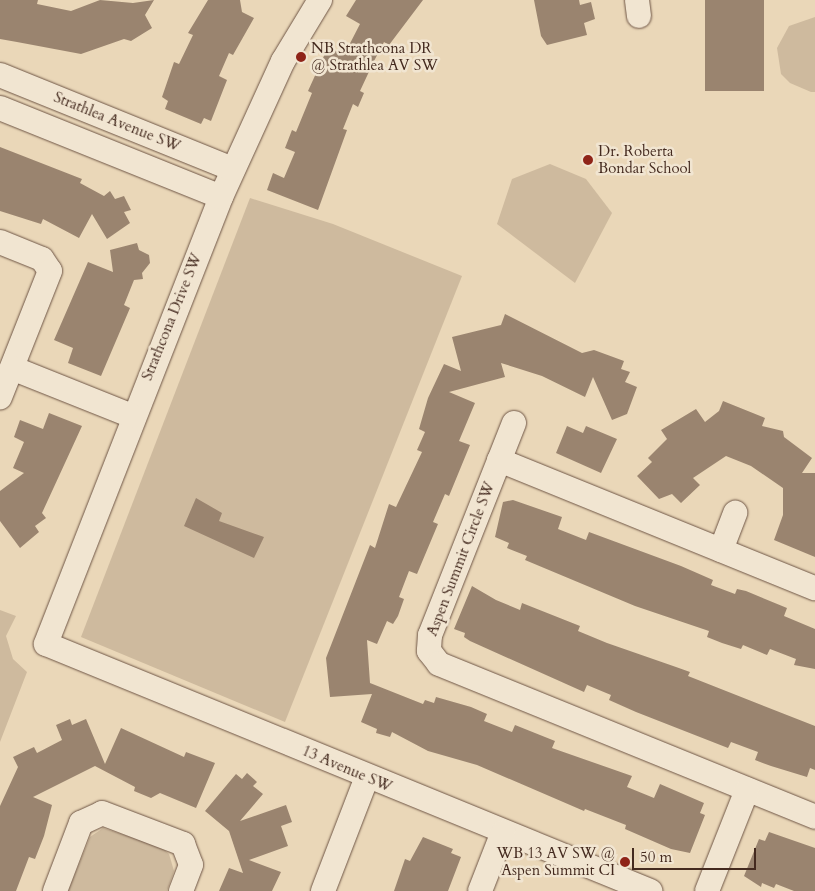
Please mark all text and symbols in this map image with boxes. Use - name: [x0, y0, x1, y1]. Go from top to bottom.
- place label: NB Strathcona DR @ Strathlea AV SW: [311, 39, 438, 74]
- marker: NB Strathcona DR @ Strathlea AV SW: [295, 51, 307, 63]
- street label: Strathlea Avenue SW: [51, 88, 183, 156]
- place label: Dr. Roberta Bondar School: [598, 142, 691, 177]
- marker: Dr. Roberta Bondar School: [582, 154, 594, 166]
- street label: Strathcona Drive SW: [138, 251, 206, 383]
- street label: Aspen Summit Circle SW: [423, 479, 499, 639]
- street label: 13 Avenue SW: [299, 742, 395, 796]
- scale bar: [635, 838, 759, 870]
- place label: WB 13 AV SW @ Aspen Summit CI: [496, 844, 615, 879]
- text: 50 m: [640, 847, 672, 867]
- marker: WB 13 AV SW @ Aspen Summit CI: [619, 856, 631, 868]

